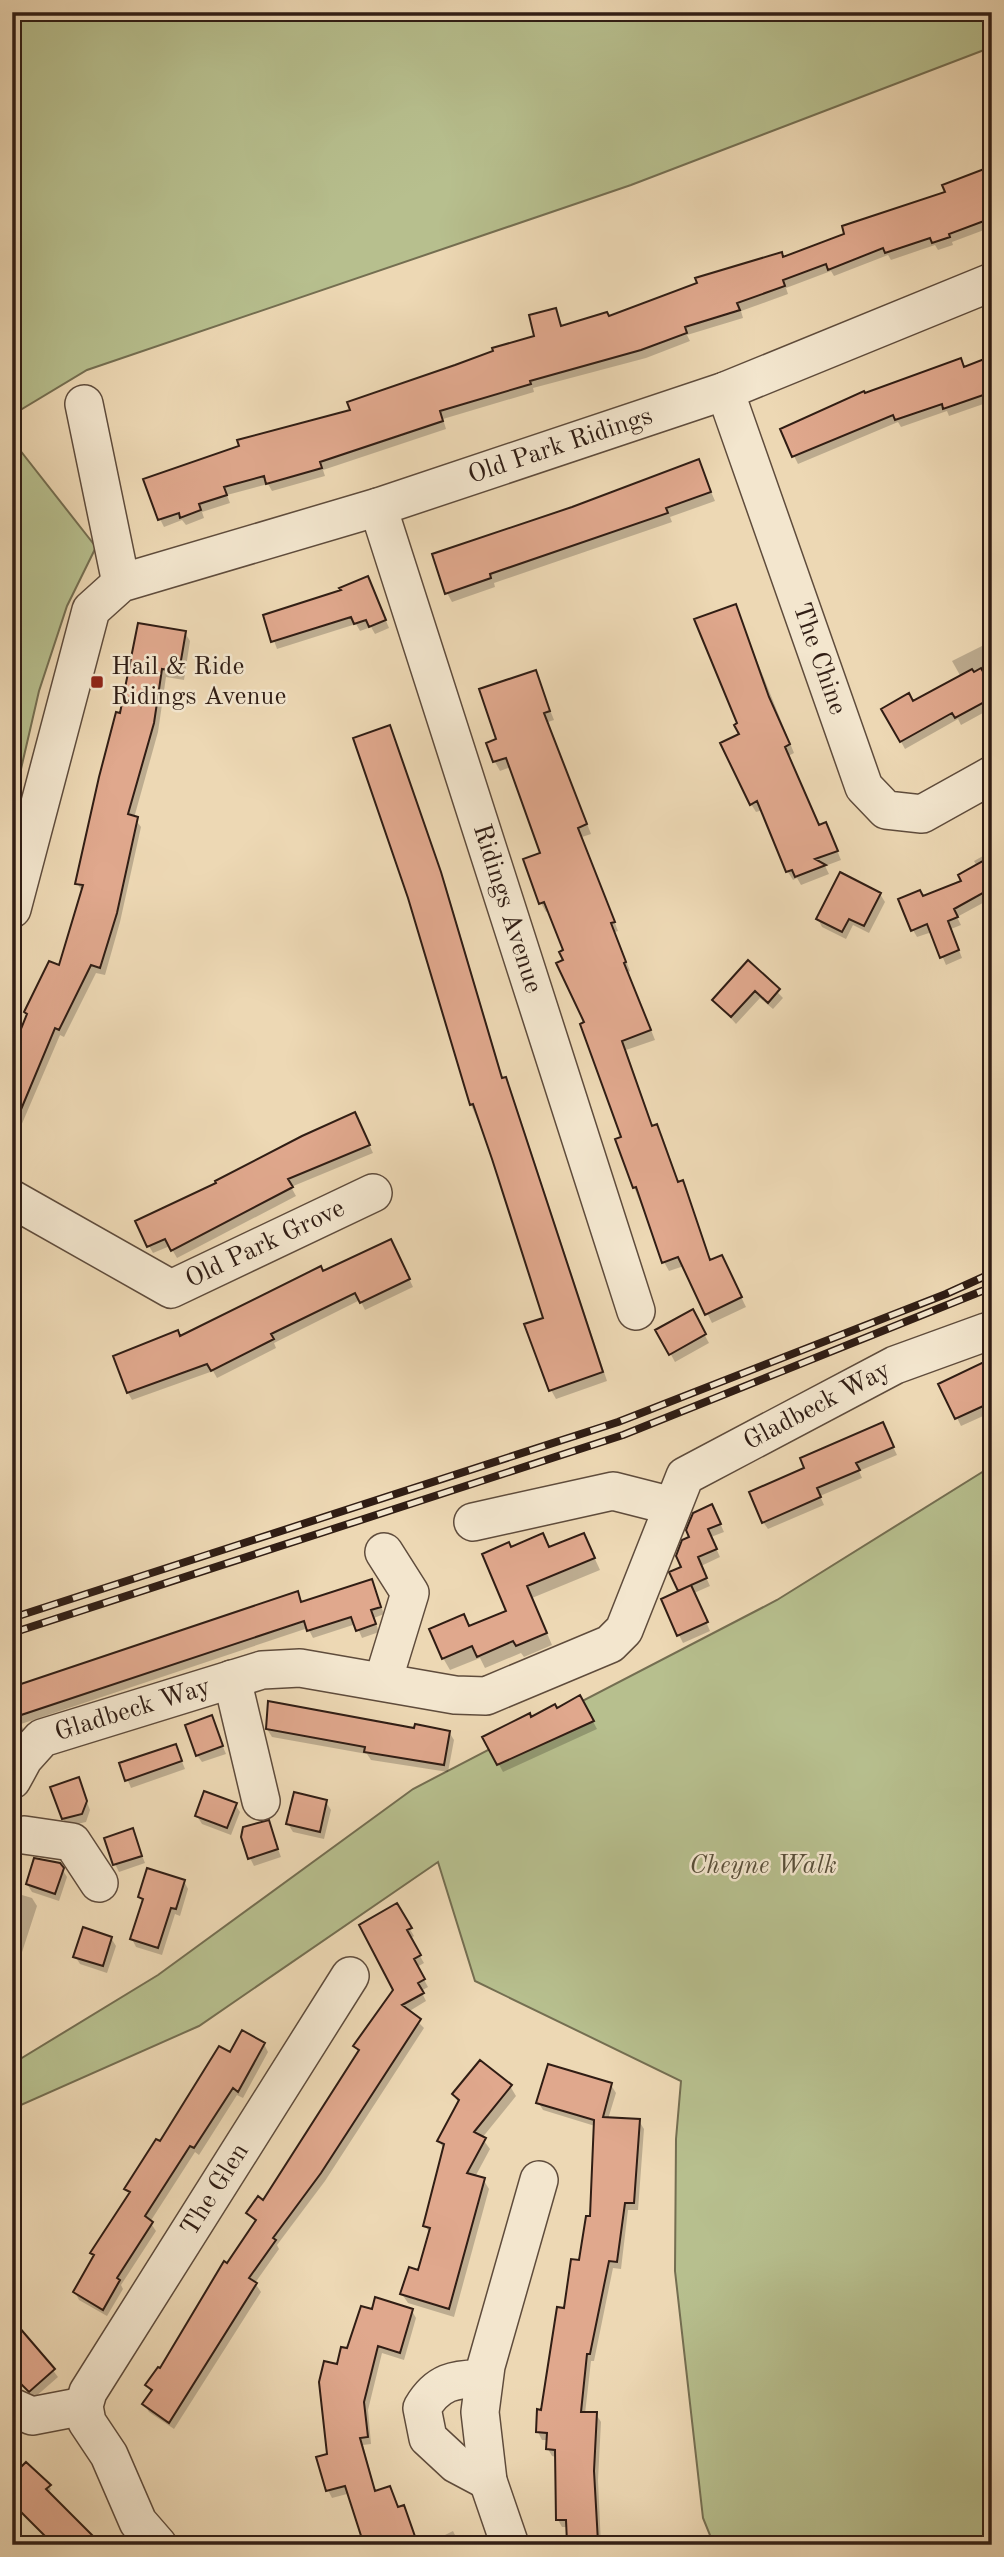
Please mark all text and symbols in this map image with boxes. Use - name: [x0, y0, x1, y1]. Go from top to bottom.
- street label: Old Park Ridings: [465, 403, 656, 489]
- street label: The Chine: [787, 600, 851, 718]
- place label: Hail & Ride Ridings Avenue: [111, 654, 286, 710]
- marker: Hail & Ride Ridings Avenue: [89, 674, 105, 690]
- street label: Ridings Avenue: [468, 821, 546, 996]
- street label: Old Park Grove: [182, 1195, 349, 1293]
- street label: Gladbeck Way: [740, 1357, 895, 1455]
- street label: Gladbeck Way: [52, 1674, 214, 1746]
- park label: Cheyne Walk: [689, 1853, 837, 1879]
- street label: The Glen: [177, 2139, 254, 2241]

